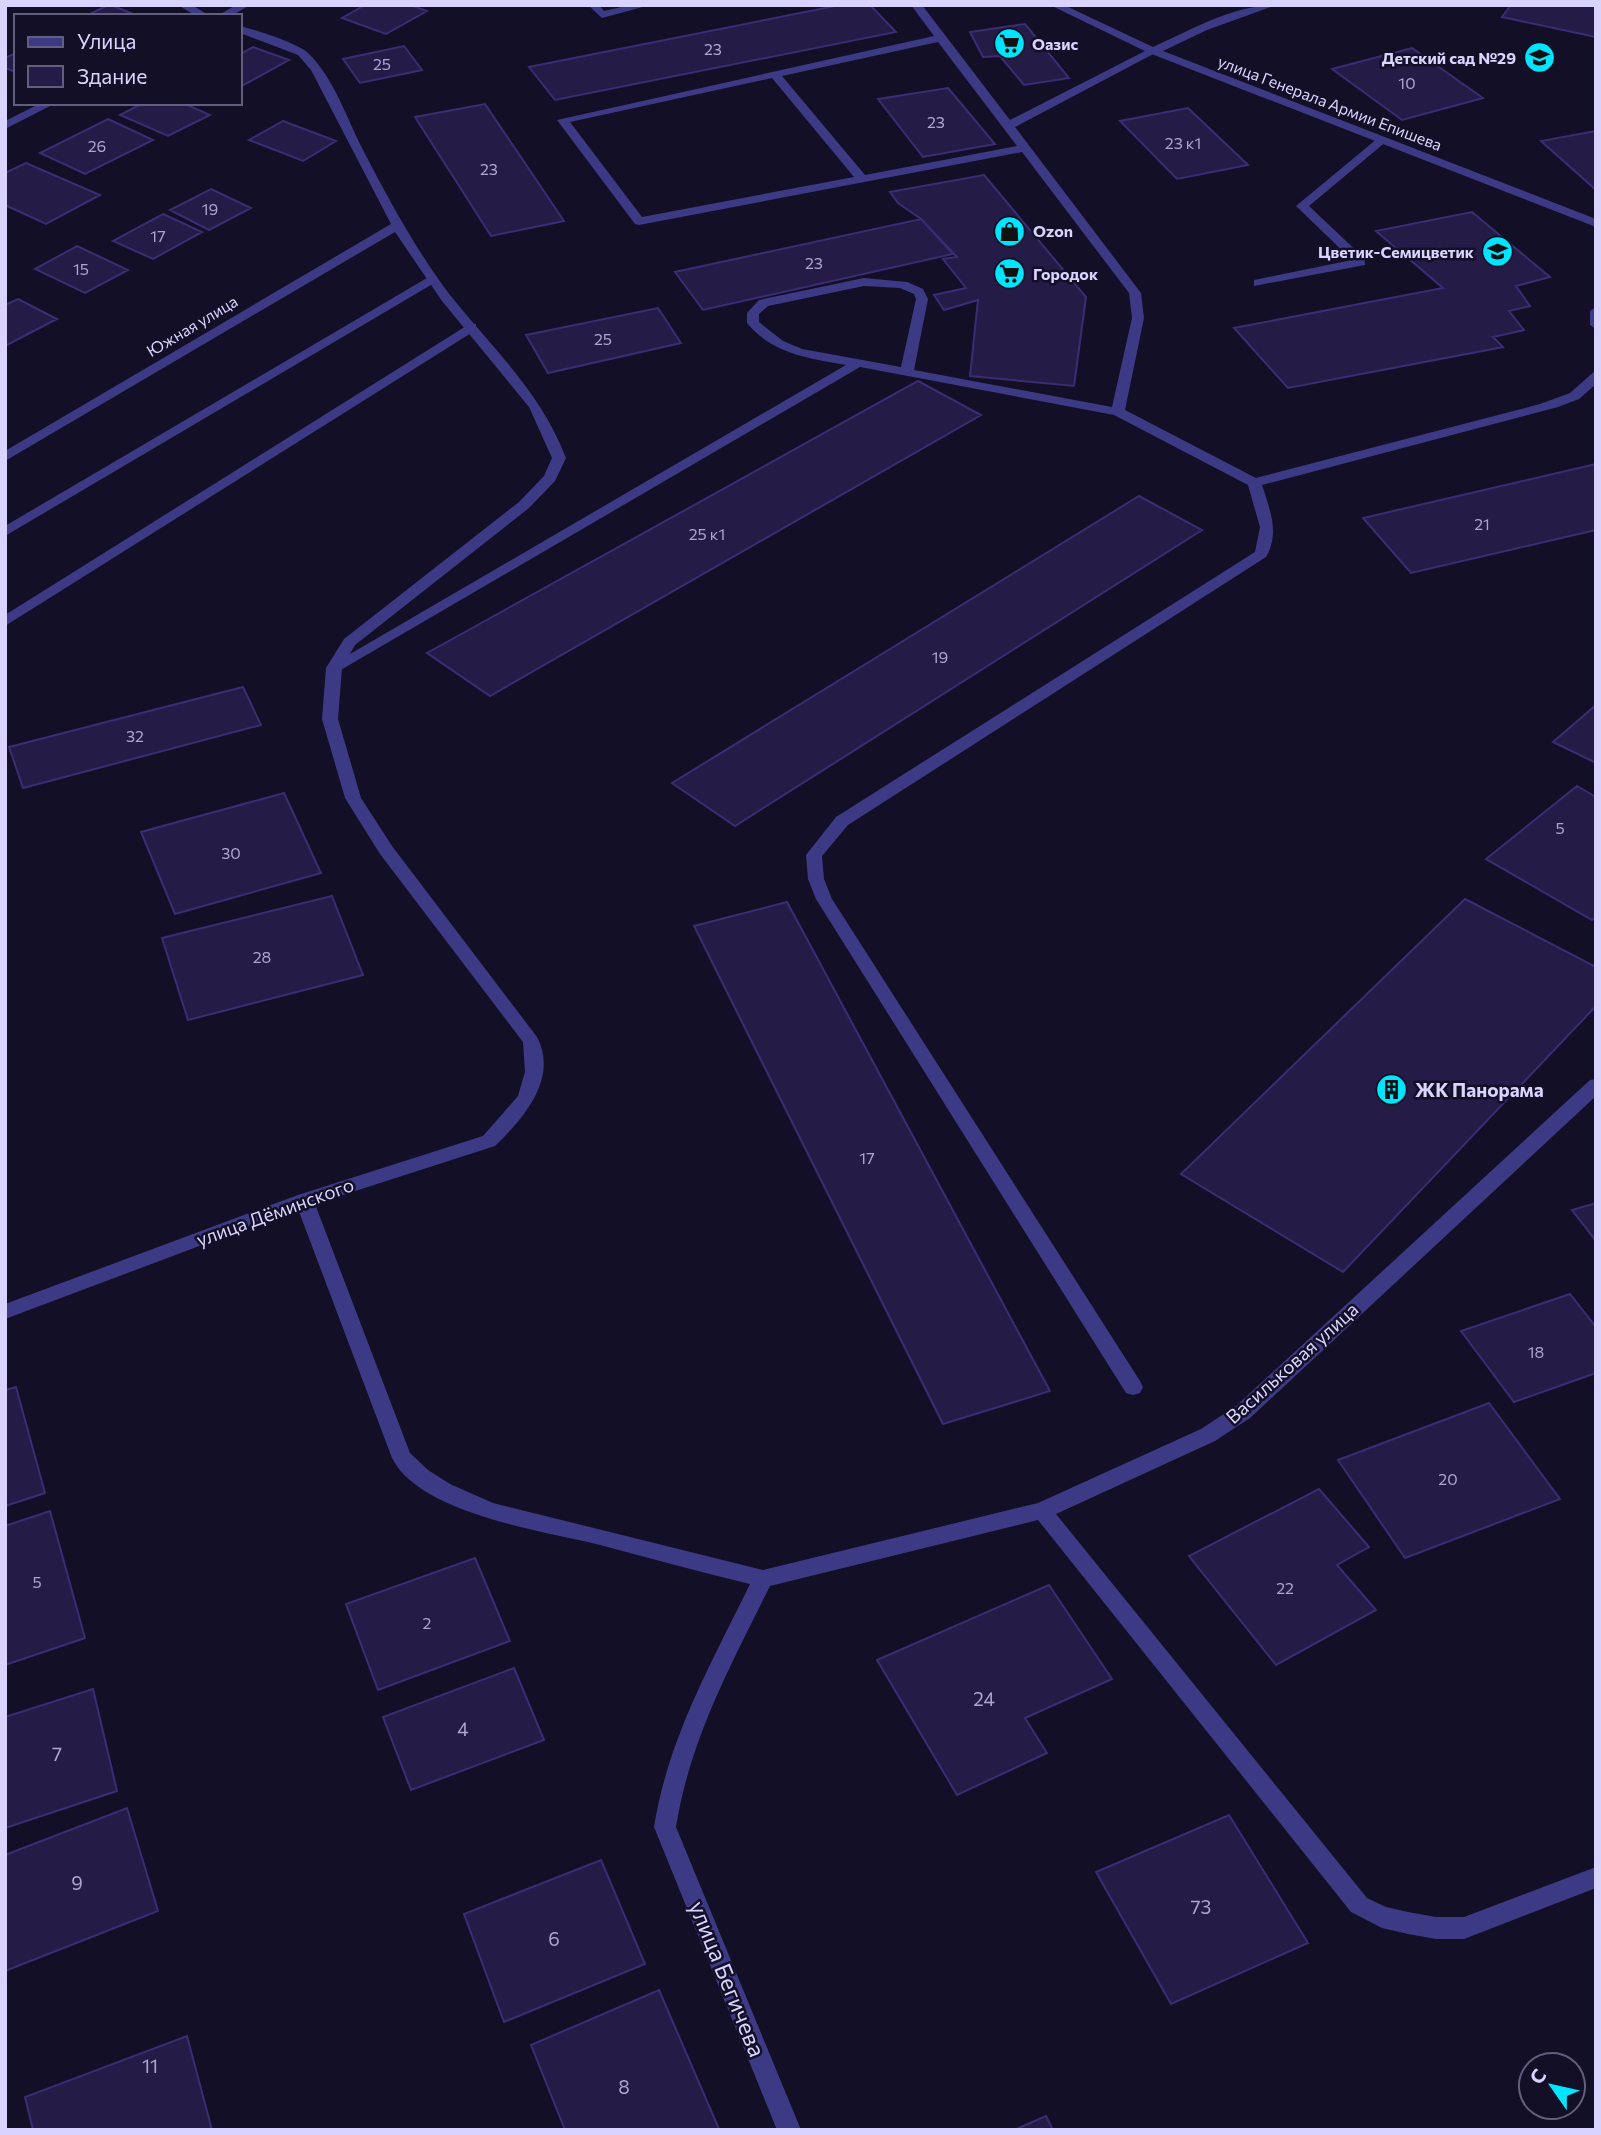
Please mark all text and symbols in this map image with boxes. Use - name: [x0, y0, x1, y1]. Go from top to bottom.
- legend: [14, 14, 242, 105]
- supermarket icon: Оазис: [992, 27, 1026, 61]
- text: Улица: [77, 28, 136, 53]
- place label: Оазис: [1032, 34, 1079, 53]
- house number: 23: [704, 39, 722, 58]
- school or university icon: Детский сад №29: [1522, 41, 1556, 75]
- place label: Детский сад №29: [1382, 48, 1516, 67]
- street label: улица Генерала Армии Епишева: [1216, 51, 1445, 154]
- house number: 25: [373, 54, 391, 73]
- text: Здание: [77, 63, 147, 88]
- house number: 10: [1398, 73, 1416, 92]
- house number: 23: [927, 112, 945, 131]
- house number: 23 к1: [1165, 133, 1201, 152]
- house number: 26: [88, 136, 106, 155]
- house number: 23: [480, 159, 498, 178]
- house number: 19: [202, 199, 218, 218]
- shop icon: Ozon: [993, 214, 1027, 248]
- place label: Ozon: [1033, 221, 1073, 240]
- house number: 17: [150, 226, 166, 245]
- school or university icon: Цветик-Семицветик: [1480, 235, 1514, 269]
- place label: Цветик-Семицветик: [1318, 242, 1474, 261]
- house number: 23: [805, 253, 823, 272]
- supermarket icon: Городок: [993, 257, 1027, 291]
- house number: 15: [73, 259, 89, 278]
- place label: Городок: [1033, 264, 1098, 283]
- street label: Южная улица: [143, 291, 241, 360]
- house number: 25: [594, 329, 612, 348]
- house number: 21: [1474, 514, 1490, 533]
- house number: 25 к1: [689, 524, 725, 543]
- house number: 19: [932, 647, 948, 666]
- house number: 32: [126, 726, 144, 745]
- house number: 5: [1555, 818, 1565, 837]
- house number: 30: [221, 843, 241, 862]
- house number: 28: [253, 947, 271, 966]
- building icon: ЖК Панорама: [1375, 1073, 1409, 1107]
- place label: ЖК Панорама: [1415, 1078, 1544, 1101]
- house number: 17: [859, 1148, 875, 1167]
- street label: улица Дёминского: [193, 1172, 357, 1251]
- street label: Васильковая улица: [1221, 1297, 1362, 1428]
- house number: 18: [1528, 1342, 1544, 1361]
- house number: 20: [1438, 1469, 1458, 1488]
- house number: 5: [32, 1572, 42, 1591]
- house number: 22: [1276, 1578, 1294, 1597]
- house number: 2: [423, 1613, 432, 1632]
- house number: 24: [973, 1687, 995, 1710]
- house number: 4: [457, 1717, 469, 1740]
- house number: 7: [52, 1742, 62, 1765]
- house number: 9: [71, 1871, 83, 1894]
- house number: 73: [1191, 1895, 1211, 1918]
- street label: улица Бегичева: [684, 1897, 772, 2061]
- house number: 6: [548, 1927, 560, 1950]
- north arrow: [1517, 2051, 1587, 2121]
- house number: 11: [142, 2054, 158, 2077]
- text: С: [1524, 2064, 1551, 2088]
- house number: 8: [618, 2075, 630, 2098]

